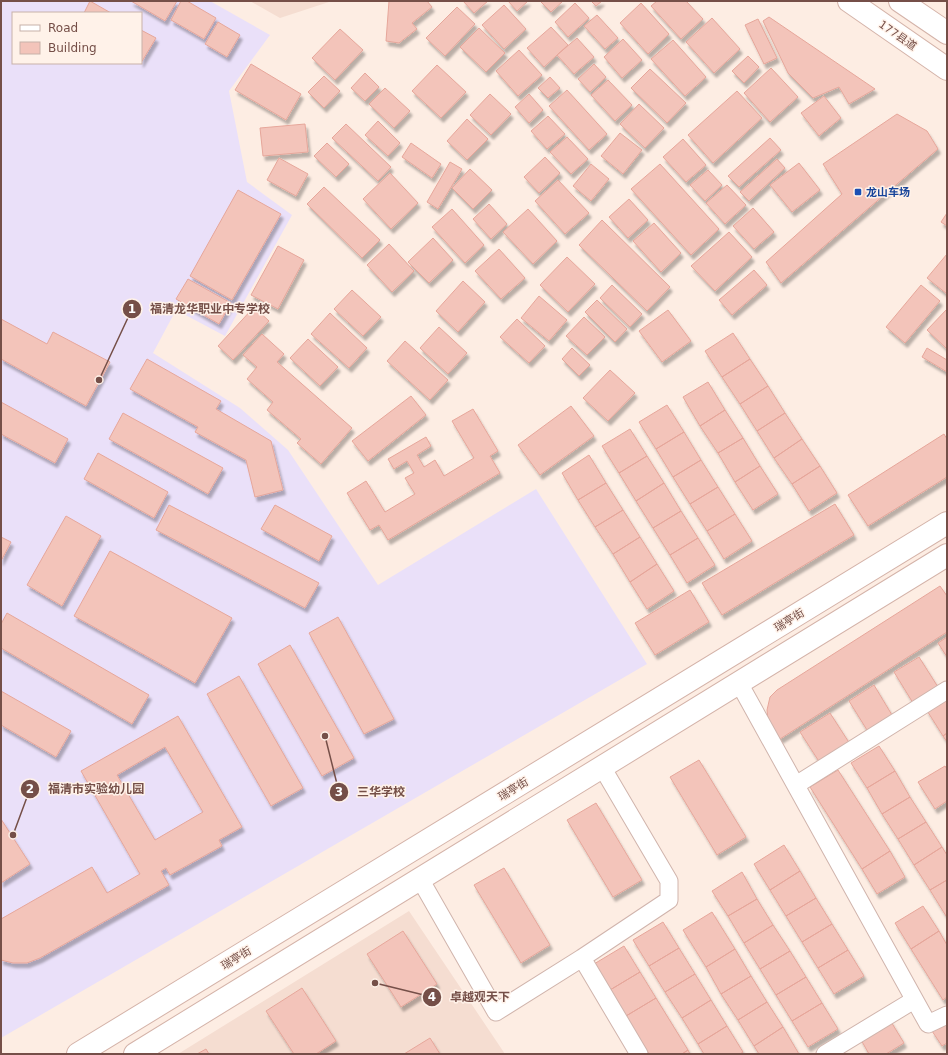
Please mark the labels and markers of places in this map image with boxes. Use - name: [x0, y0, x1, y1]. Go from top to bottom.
- place label: 龙山车场: [866, 186, 910, 199]
- marker: 龙山车场: [853, 187, 863, 197]
- callout: 福清龙华职业中专学校: [122, 297, 278, 321]
- callout: 福清市实验幼儿园: [20, 777, 152, 801]
- callout: 三华学校: [329, 780, 413, 804]
- callout: 卓越观天下: [422, 985, 518, 1009]

